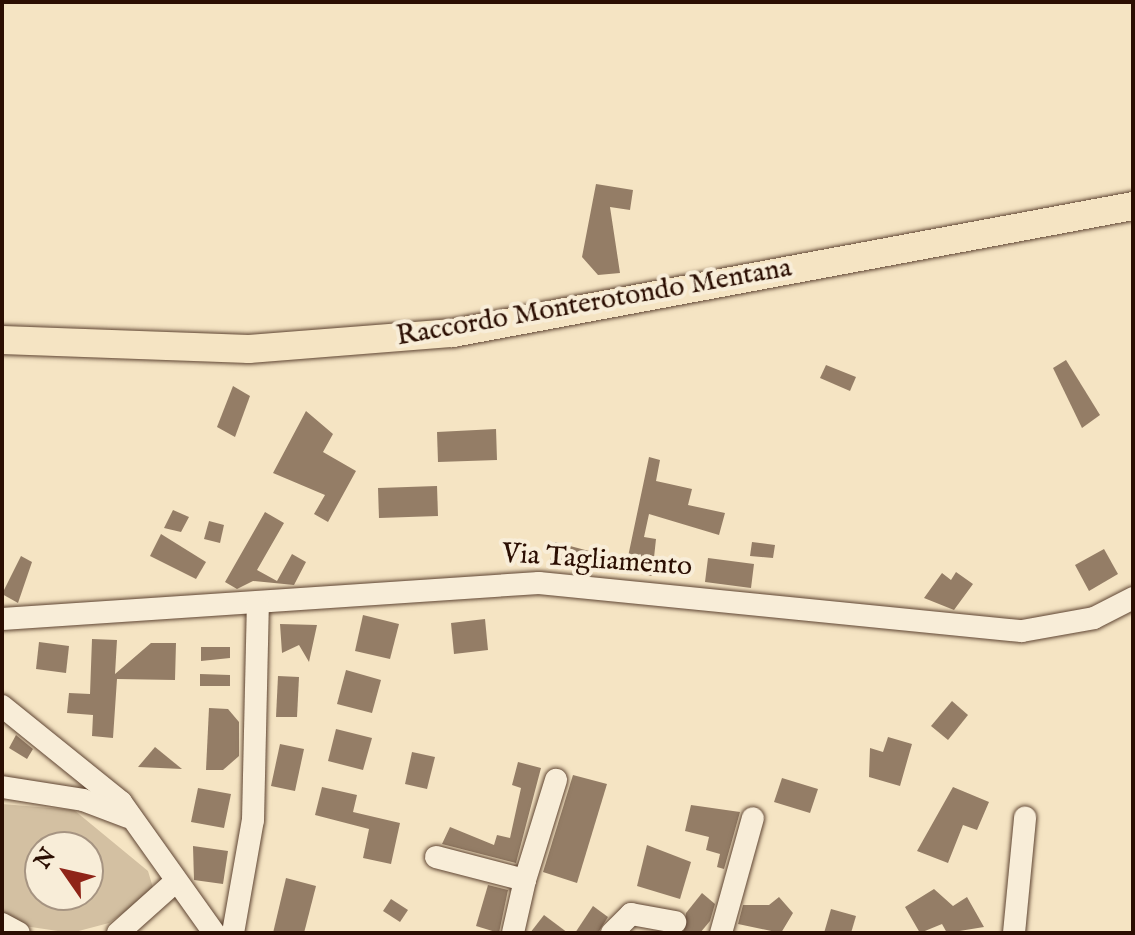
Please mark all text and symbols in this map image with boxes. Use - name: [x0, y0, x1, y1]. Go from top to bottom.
- street label: Raccordo Monterotondo Mentana: [394, 252, 794, 354]
- street label: Via Tagliamento: [501, 538, 693, 584]
- north arrow: [24, 831, 104, 911]
- text: N: [29, 843, 63, 874]

